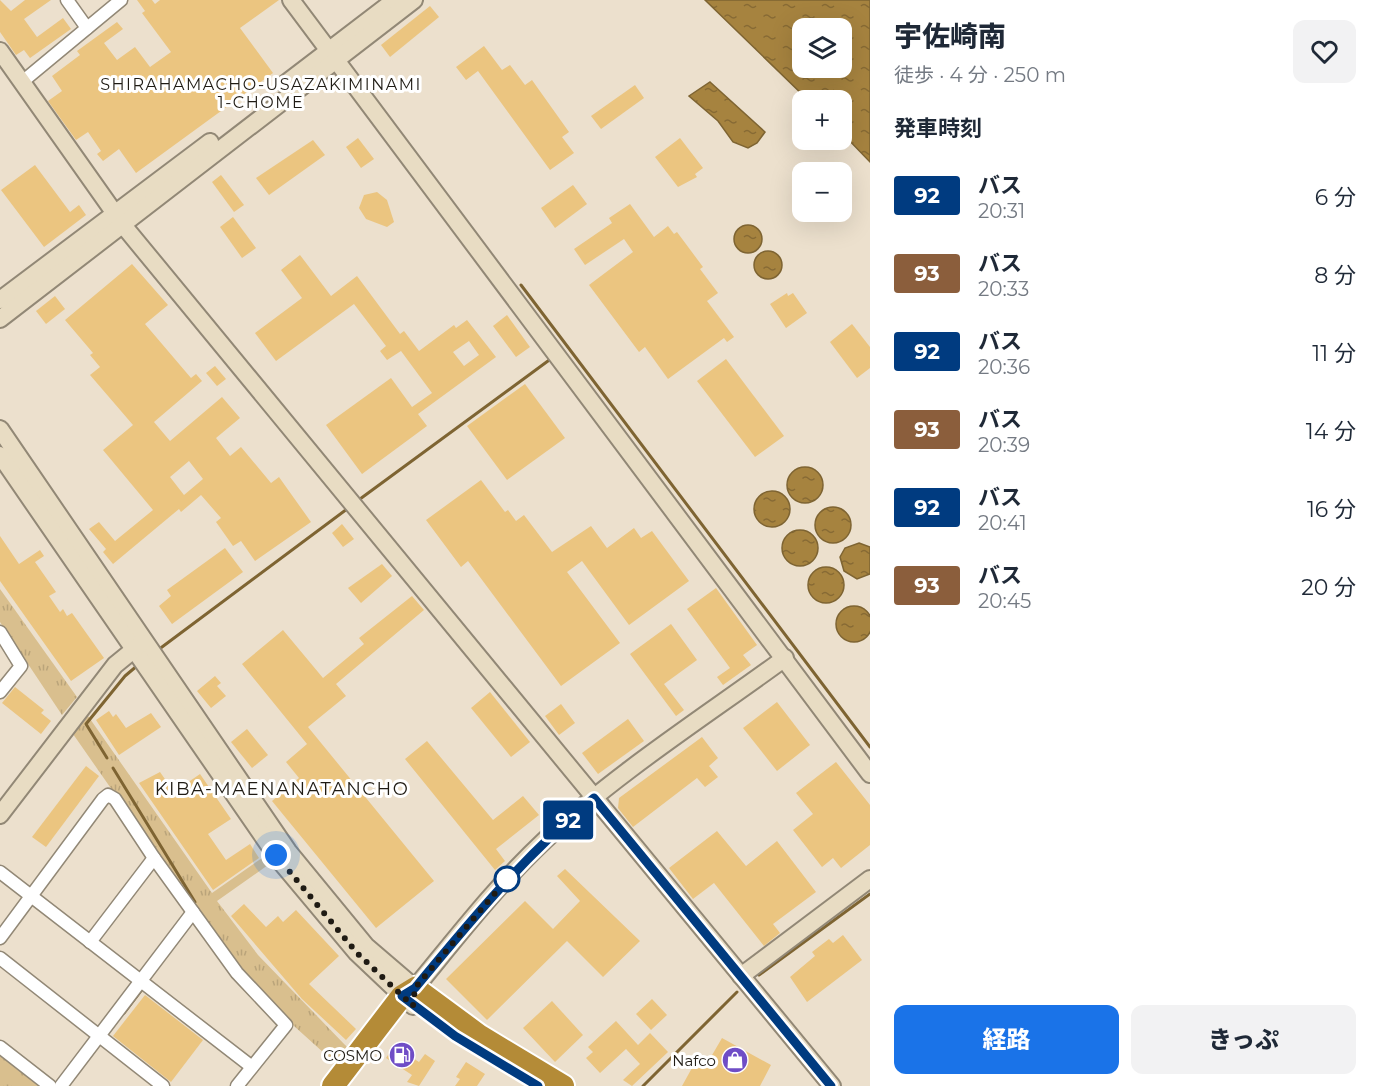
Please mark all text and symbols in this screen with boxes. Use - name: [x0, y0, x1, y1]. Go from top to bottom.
- map controls: [792, 18, 852, 222]
- button: layers: [792, 18, 852, 78]
- text: 宇佐崎南: [894, 19, 1006, 53]
- button: heart: [1293, 20, 1356, 83]
- text: 徒歩 · 4 分 · 250 m: [894, 63, 1066, 87]
- district label: SHIRAHAMACHO-USAZAKIMINAMI 1-CHOME: [100, 75, 422, 112]
- button: +: [792, 90, 852, 150]
- text: 発車時刻: [894, 115, 982, 142]
- button: −: [792, 162, 852, 222]
- text: バス: [978, 172, 1022, 199]
- text: 92: [914, 183, 940, 208]
- text: 6 分: [1315, 184, 1356, 211]
- text: 20:31: [978, 199, 1025, 223]
- text: バス: [978, 250, 1022, 277]
- text: 93: [914, 261, 940, 286]
- text: 8 分: [1314, 262, 1356, 289]
- text: 20:33: [978, 277, 1029, 301]
- text: バス: [978, 328, 1022, 355]
- text: 92: [914, 339, 940, 364]
- text: 11 分: [1312, 340, 1356, 367]
- text: 20:36: [978, 355, 1030, 379]
- text: バス: [978, 406, 1022, 433]
- text: 93: [914, 417, 940, 442]
- text: 14 分: [1306, 418, 1356, 445]
- text: 20:39: [978, 433, 1030, 457]
- text: バス: [978, 484, 1022, 511]
- text: 92: [914, 495, 940, 520]
- text: 16 分: [1307, 496, 1356, 523]
- text: 20:41: [978, 511, 1027, 535]
- text: バス: [978, 562, 1022, 589]
- text: 93: [914, 573, 940, 598]
- text: 20 分: [1301, 574, 1356, 601]
- text: 20:45: [978, 589, 1031, 613]
- district label: KIBA-MAENANATANCHO: [155, 778, 409, 800]
- line badge: 92: [541, 800, 595, 840]
- text: 92: [555, 808, 581, 833]
- your location: [261, 840, 291, 870]
- unlabelled marker: [494, 866, 520, 892]
- button: 経路: [894, 1005, 1119, 1074]
- button: きっぷ: [1131, 1005, 1356, 1074]
- fuel station icon: COSMO: [387, 1040, 417, 1070]
- shop icon: Nafco: [720, 1045, 750, 1075]
- place label: COSMO: [323, 1046, 382, 1065]
- place label: Nafco: [672, 1051, 716, 1070]

